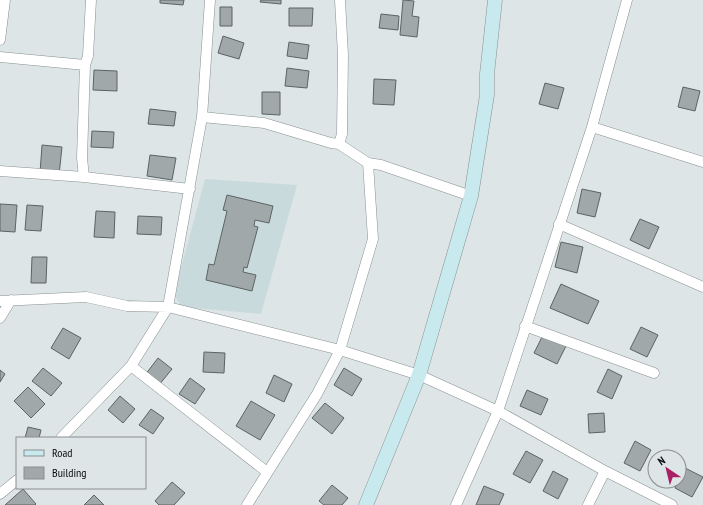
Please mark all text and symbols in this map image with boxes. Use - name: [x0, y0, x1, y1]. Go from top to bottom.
- legend: [16, 437, 146, 489]
- text: Road: [52, 445, 72, 460]
- north arrow: [647, 449, 687, 489]
- text: N: [655, 453, 668, 468]
- text: Building: [52, 465, 87, 480]

